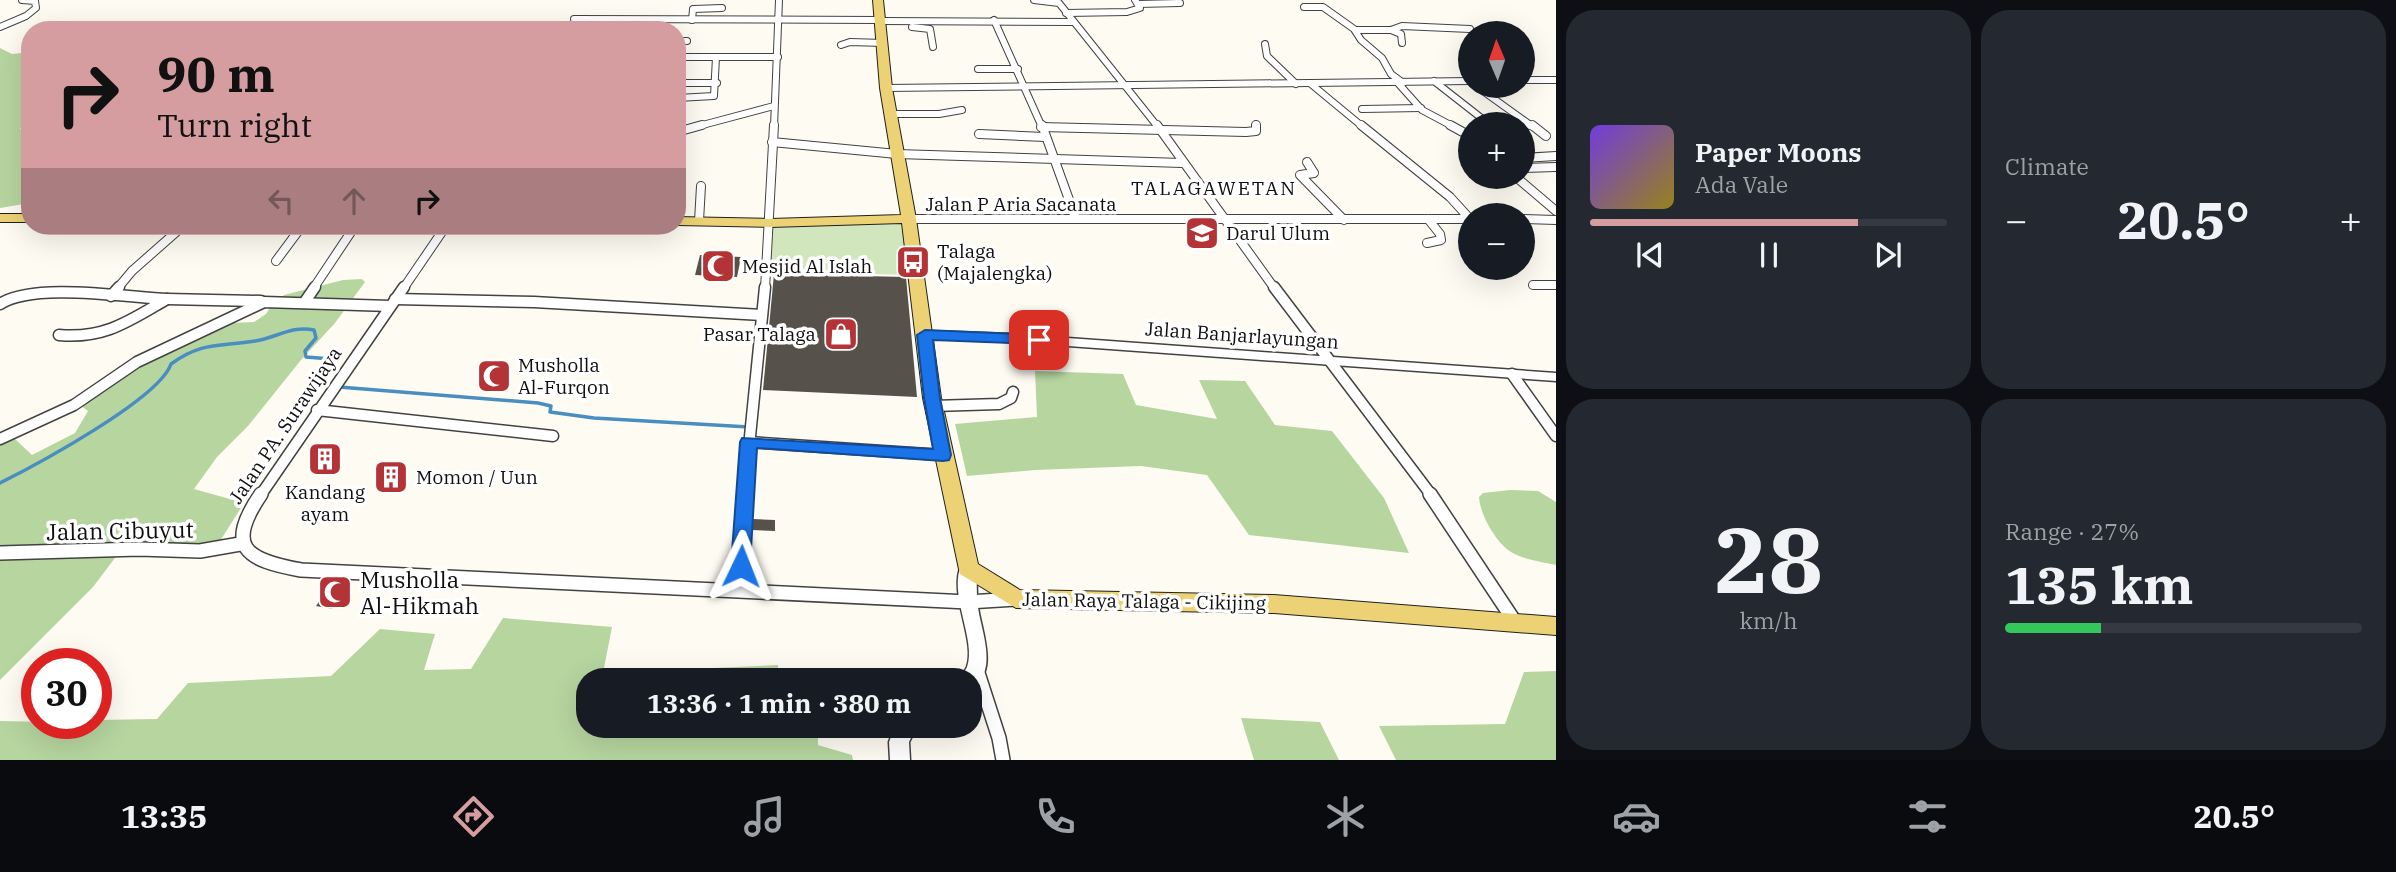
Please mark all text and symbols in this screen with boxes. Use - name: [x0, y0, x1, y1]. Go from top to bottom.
- north arrow: [1458, 21, 1535, 98]
- map controls: [1458, 21, 1535, 280]
- text: 90 m: [157, 42, 275, 105]
- icon: right: [42, 49, 133, 140]
- text: Turn right: [157, 104, 312, 146]
- button: +: [1458, 112, 1535, 189]
- text: Paper Moons: [1695, 135, 1862, 169]
- text: Climate: [2005, 151, 2089, 181]
- text: Ada Vale: [1695, 169, 1788, 199]
- district label: TALAGAWETAN: [1131, 176, 1297, 200]
- icon: left: [262, 182, 300, 220]
- icon: ahead: [335, 182, 373, 220]
- icon: right: [408, 182, 446, 220]
- text: 20.5°: [2117, 186, 2250, 253]
- street label: Jalan P Aria Sacanata: [925, 192, 1117, 216]
- text: −: [2005, 195, 2028, 244]
- text: +: [2339, 195, 2362, 244]
- button: −: [1458, 203, 1535, 280]
- school or university icon: Darul Ulum: [1183, 214, 1221, 252]
- place label: Darul Ulum: [1226, 221, 1330, 245]
- icon: previous: [1631, 236, 1669, 274]
- icon: pause: [1750, 236, 1788, 274]
- icon: next: [1869, 236, 1907, 274]
- place label: Talaga (Majalengka): [937, 239, 1052, 285]
- bus stop icon: Talaga (Majalengka): [894, 243, 932, 281]
- mosque icon: Mesjid Al Islah: [699, 247, 737, 285]
- place label: Mesjid Al Islah: [742, 254, 873, 278]
- pin: [1009, 310, 1069, 370]
- shop icon: Pasar Talaga: [822, 315, 860, 353]
- street label: Jalan Banjarlayungan: [1144, 316, 1340, 354]
- icon: arrive: [1020, 321, 1058, 359]
- place label: Pasar Talaga: [703, 322, 816, 346]
- street label: Jalan PA. Surawijaya: [224, 342, 346, 508]
- place label: Musholla Al-Furqon: [518, 353, 610, 399]
- mosque icon: Musholla Al-Furqon: [475, 357, 513, 395]
- building icon: Kandang ayam: [306, 440, 344, 478]
- building icon: Momon / Uun: [372, 458, 410, 496]
- place label: Momon / Uun: [416, 465, 538, 489]
- place label: Kandang ayam: [285, 480, 366, 526]
- text: 28: [1714, 500, 1823, 618]
- street label: Jalan Cibuyut: [46, 514, 194, 546]
- text: Range · 27%: [2005, 516, 2139, 546]
- position arrow: [704, 529, 778, 603]
- text: 135 km: [2005, 551, 2194, 618]
- place label: Musholla Al-Hikmah: [360, 564, 479, 620]
- mosque icon: Musholla Al-Hikmah: [316, 573, 354, 611]
- street label: Jalan Raya Talaga - Cikijing: [1022, 587, 1267, 615]
- text: km/h: [1739, 605, 1798, 635]
- speed limit sign: 30: [21, 648, 112, 739]
- text: 13:36 · 1 min · 380 m: [647, 686, 911, 720]
- icon: directions: [449, 792, 498, 841]
- icon: music: [740, 792, 789, 841]
- icon: phone: [1031, 792, 1080, 841]
- icon: climate: [1321, 792, 1370, 841]
- icon: car: [1612, 792, 1661, 841]
- icon: filters: [1903, 792, 1952, 841]
- text: 13:35: [121, 795, 207, 837]
- text: 20.5°: [2193, 795, 2275, 837]

